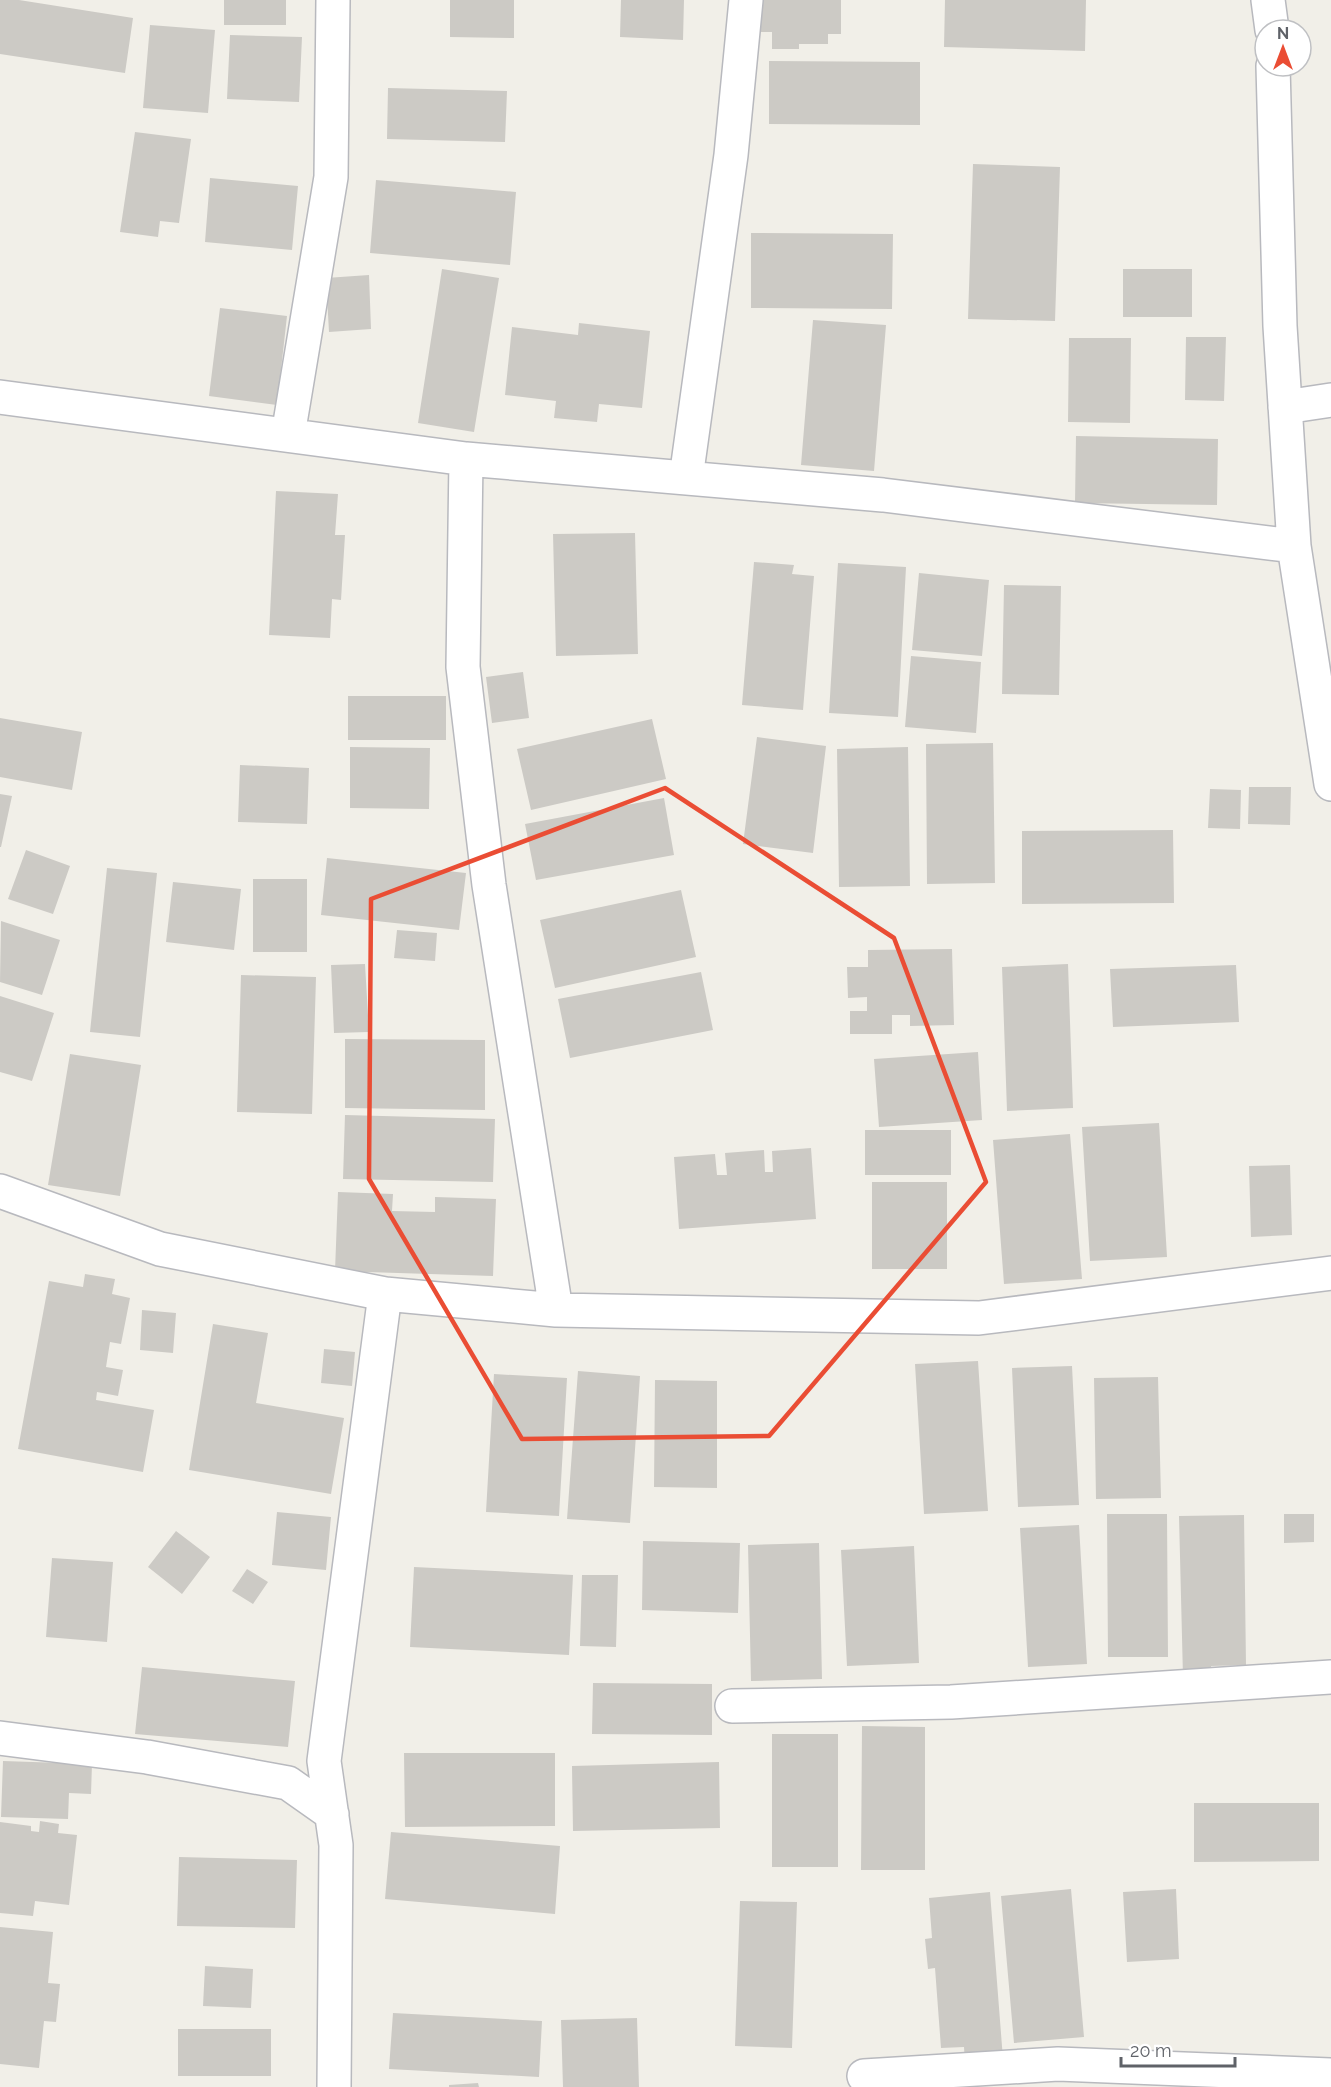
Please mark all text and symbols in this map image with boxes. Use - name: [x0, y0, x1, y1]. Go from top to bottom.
- north arrow: [1253, 18, 1313, 78]
- text: N: [1277, 24, 1289, 43]
- scale bar: [1121, 2030, 1235, 2068]
- text: 20 m: [1130, 2040, 1172, 2061]

